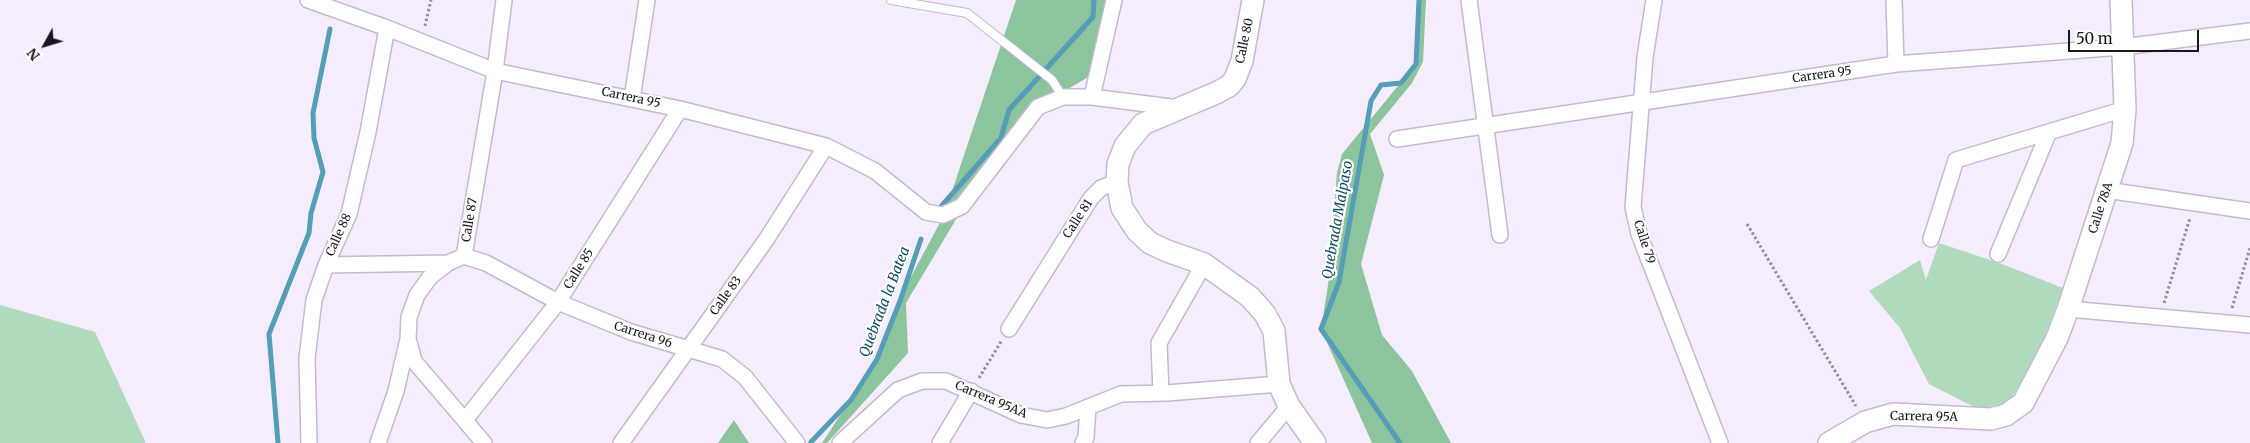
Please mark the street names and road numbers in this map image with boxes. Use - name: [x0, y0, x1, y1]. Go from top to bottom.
- street label: Calle 80: [1233, 17, 1257, 65]
- street label: Carrera 95: [1791, 64, 1853, 86]
- street label: Carrera 95: [600, 85, 662, 111]
- street label: Calle 78A: [2086, 181, 2116, 235]
- street label: Calle 87: [459, 197, 481, 243]
- street label: Calle 81: [1060, 197, 1096, 241]
- street label: Calle 88: [323, 211, 355, 259]
- street label: Calle 79: [1630, 218, 1658, 266]
- street label: Calle 85: [561, 246, 597, 292]
- street label: Calle 83: [707, 274, 745, 318]
- street label: Carrera 96: [612, 319, 674, 351]
- street label: Carrera 95AA: [953, 378, 1029, 422]
- street label: Carrera 95A: [1890, 409, 1958, 425]

